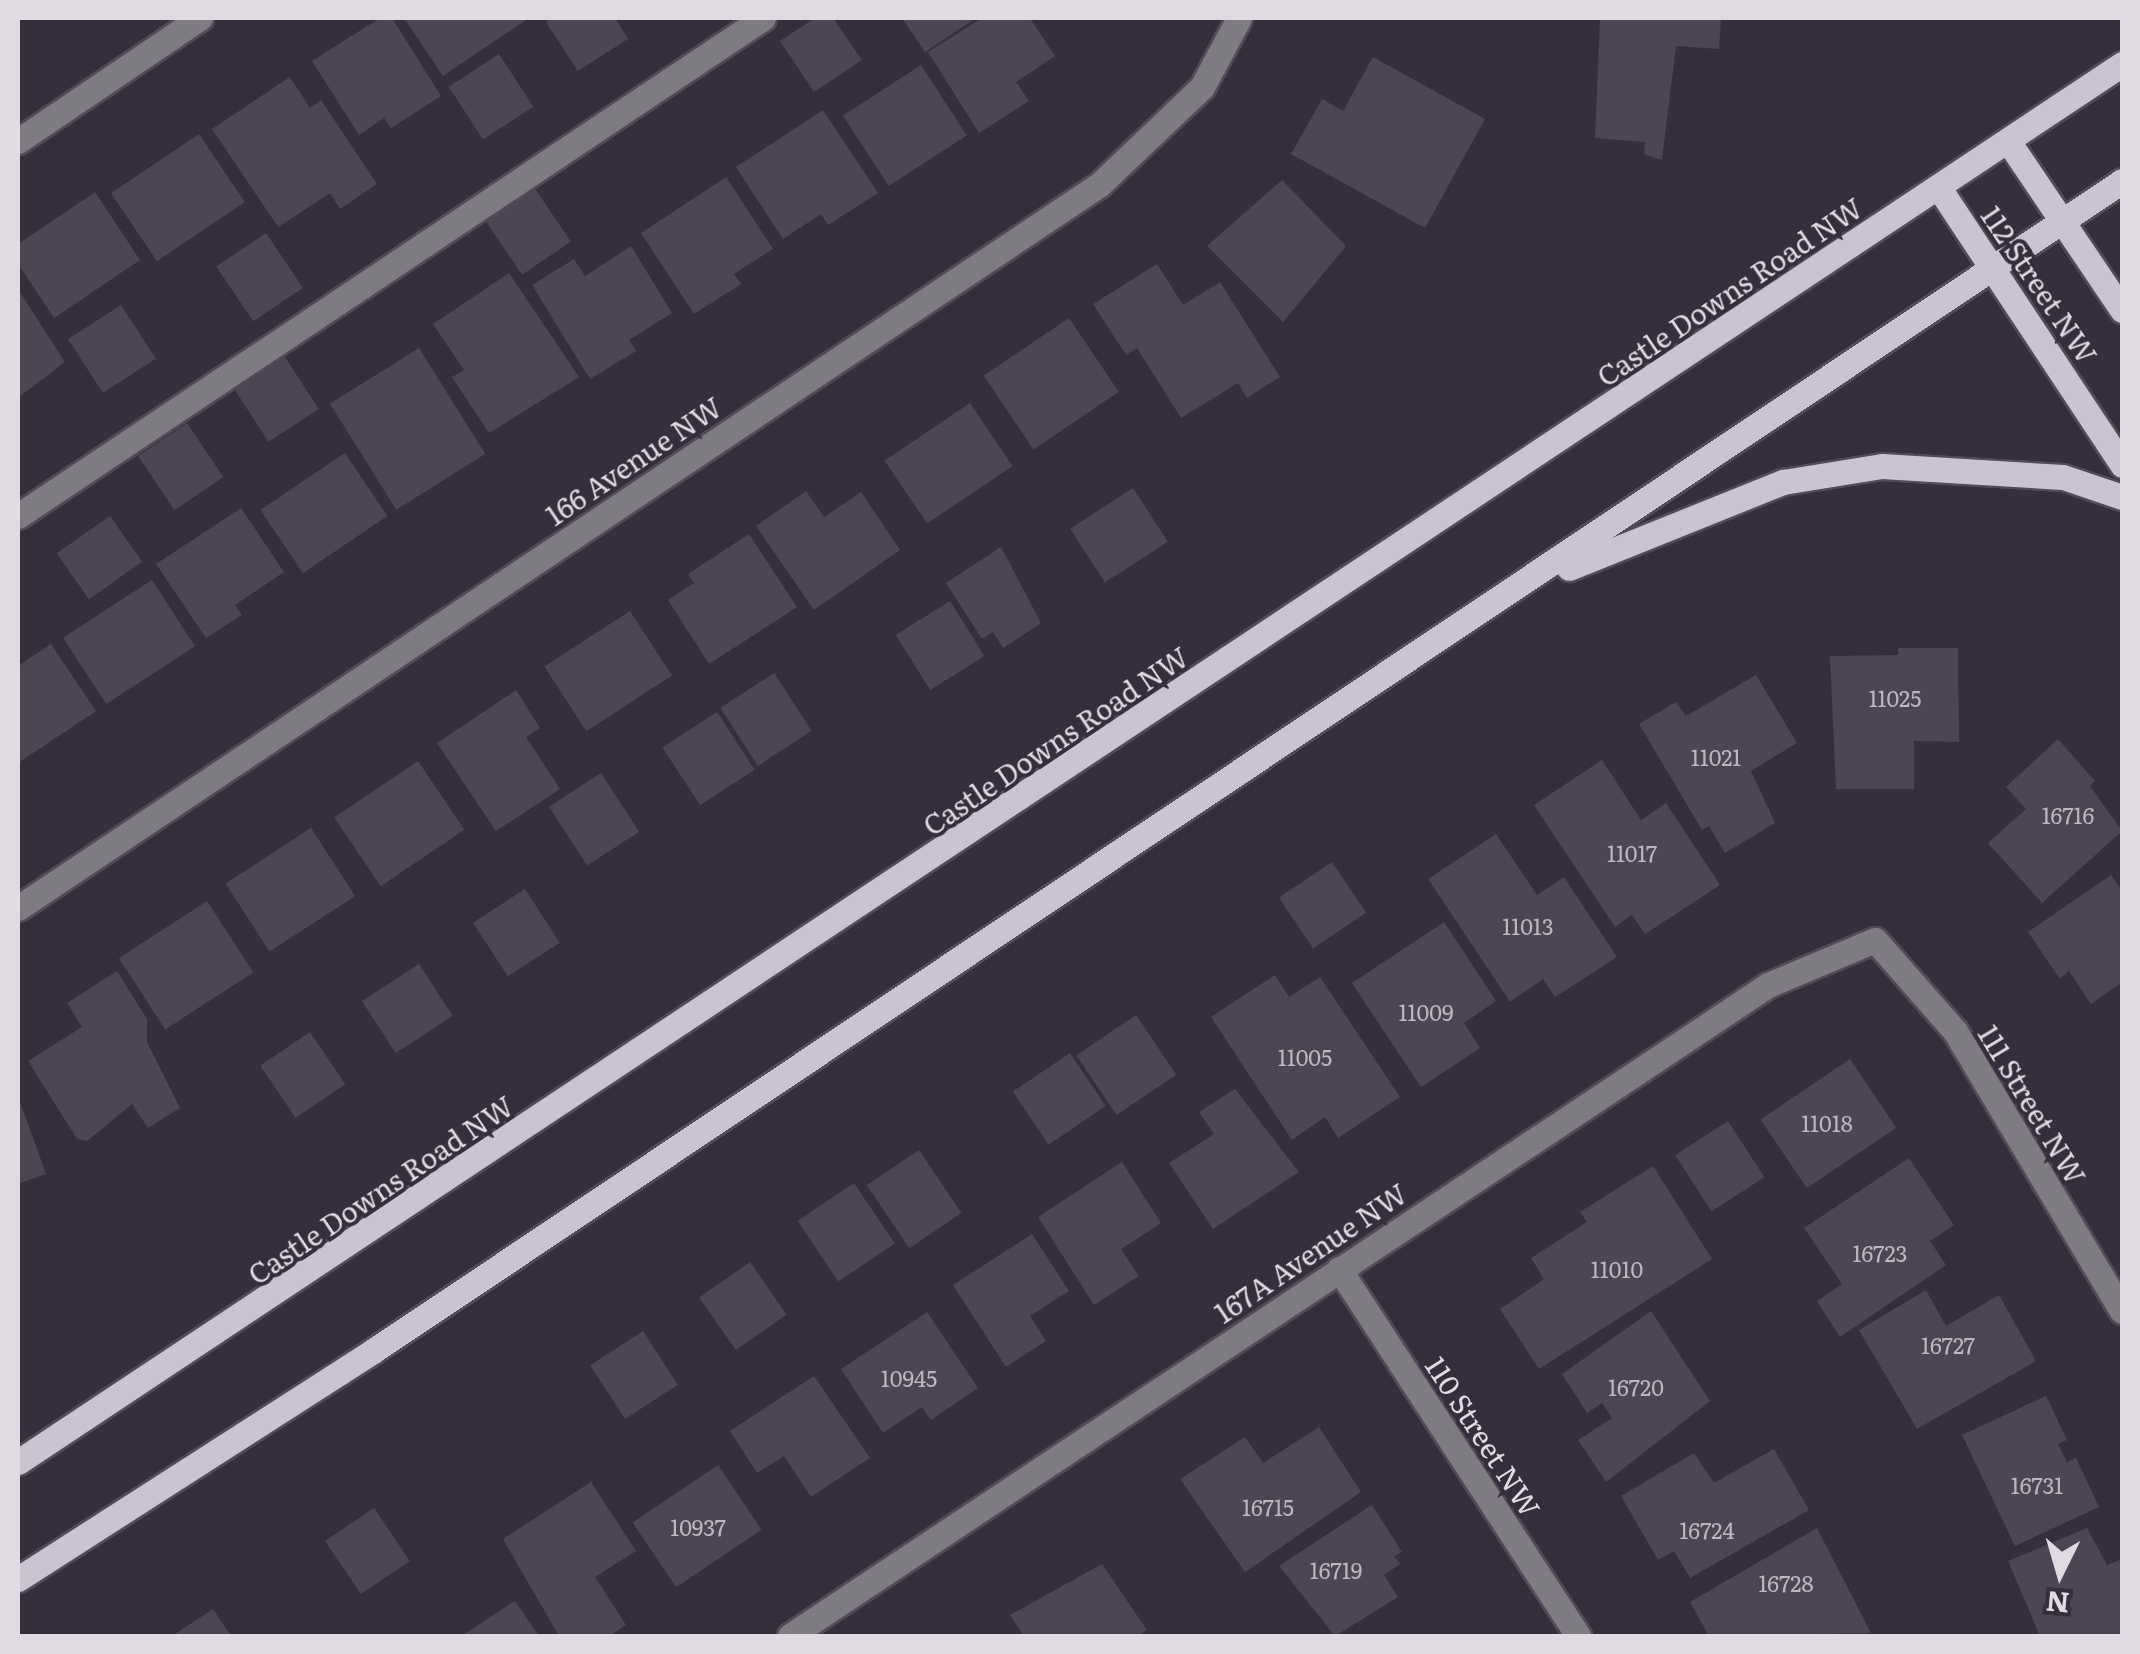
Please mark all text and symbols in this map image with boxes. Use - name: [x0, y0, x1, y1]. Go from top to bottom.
- street label: Castle Downs Road NW: [1590, 190, 1868, 392]
- street label: 112 Street NW: [1975, 199, 2105, 369]
- street label: 166 Avenue NW: [539, 389, 727, 531]
- street label: Castle Downs Road NW: [916, 639, 1194, 841]
- house number: 11025: [1869, 685, 1921, 711]
- house number: 11021: [1691, 744, 1741, 770]
- house number: 16716: [2042, 802, 2094, 828]
- house number: 11017: [1607, 840, 1657, 866]
- house number: 11013: [1502, 913, 1554, 939]
- house number: 11009: [1399, 999, 1453, 1025]
- street label: 111 Street NW: [1972, 1018, 2094, 1190]
- house number: 11005: [1278, 1044, 1332, 1070]
- street label: Castle Downs Road NW: [241, 1088, 519, 1290]
- house number: 11018: [1801, 1110, 1853, 1136]
- street label: 167A Avenue NW: [1207, 1175, 1413, 1329]
- house number: 16723: [1853, 1240, 1907, 1266]
- house number: 11010: [1591, 1256, 1643, 1282]
- house number: 16727: [1921, 1332, 1975, 1358]
- street label: 110 Street NW: [1420, 1350, 1548, 1522]
- house number: 10945: [881, 1365, 937, 1391]
- house number: 16720: [1608, 1374, 1664, 1400]
- house number: 16731: [2011, 1472, 2063, 1498]
- house number: 16715: [1242, 1494, 1294, 1520]
- house number: 10937: [670, 1514, 726, 1540]
- house number: 16724: [1679, 1517, 1735, 1543]
- north arrow: [2010, 1524, 2110, 1624]
- house number: 16719: [1310, 1557, 1362, 1583]
- house number: 16728: [1758, 1570, 1814, 1596]
- text: N: [2044, 1582, 2071, 1626]

